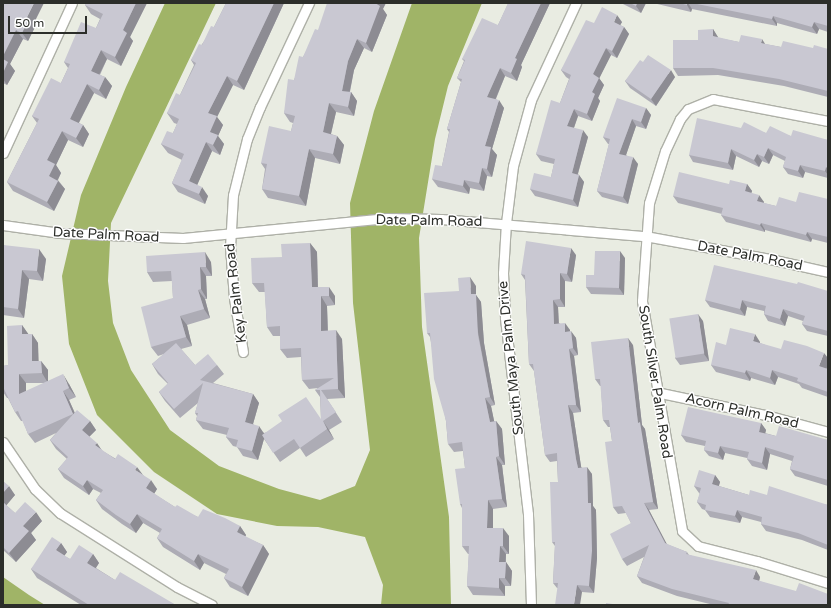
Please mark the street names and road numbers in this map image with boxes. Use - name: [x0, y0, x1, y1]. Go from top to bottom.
- street label: Date Palm Road: [375, 212, 483, 230]
- street label: Date Palm Road: [52, 224, 160, 246]
- street label: Date Palm Road: [696, 238, 804, 274]
- street label: Key Palm Road: [222, 242, 250, 344]
- street label: South Maya Palm Drive: [495, 280, 527, 436]
- street label: South Silver Palm Road: [635, 304, 675, 460]
- street label: Acorn Palm Road: [684, 390, 800, 432]

